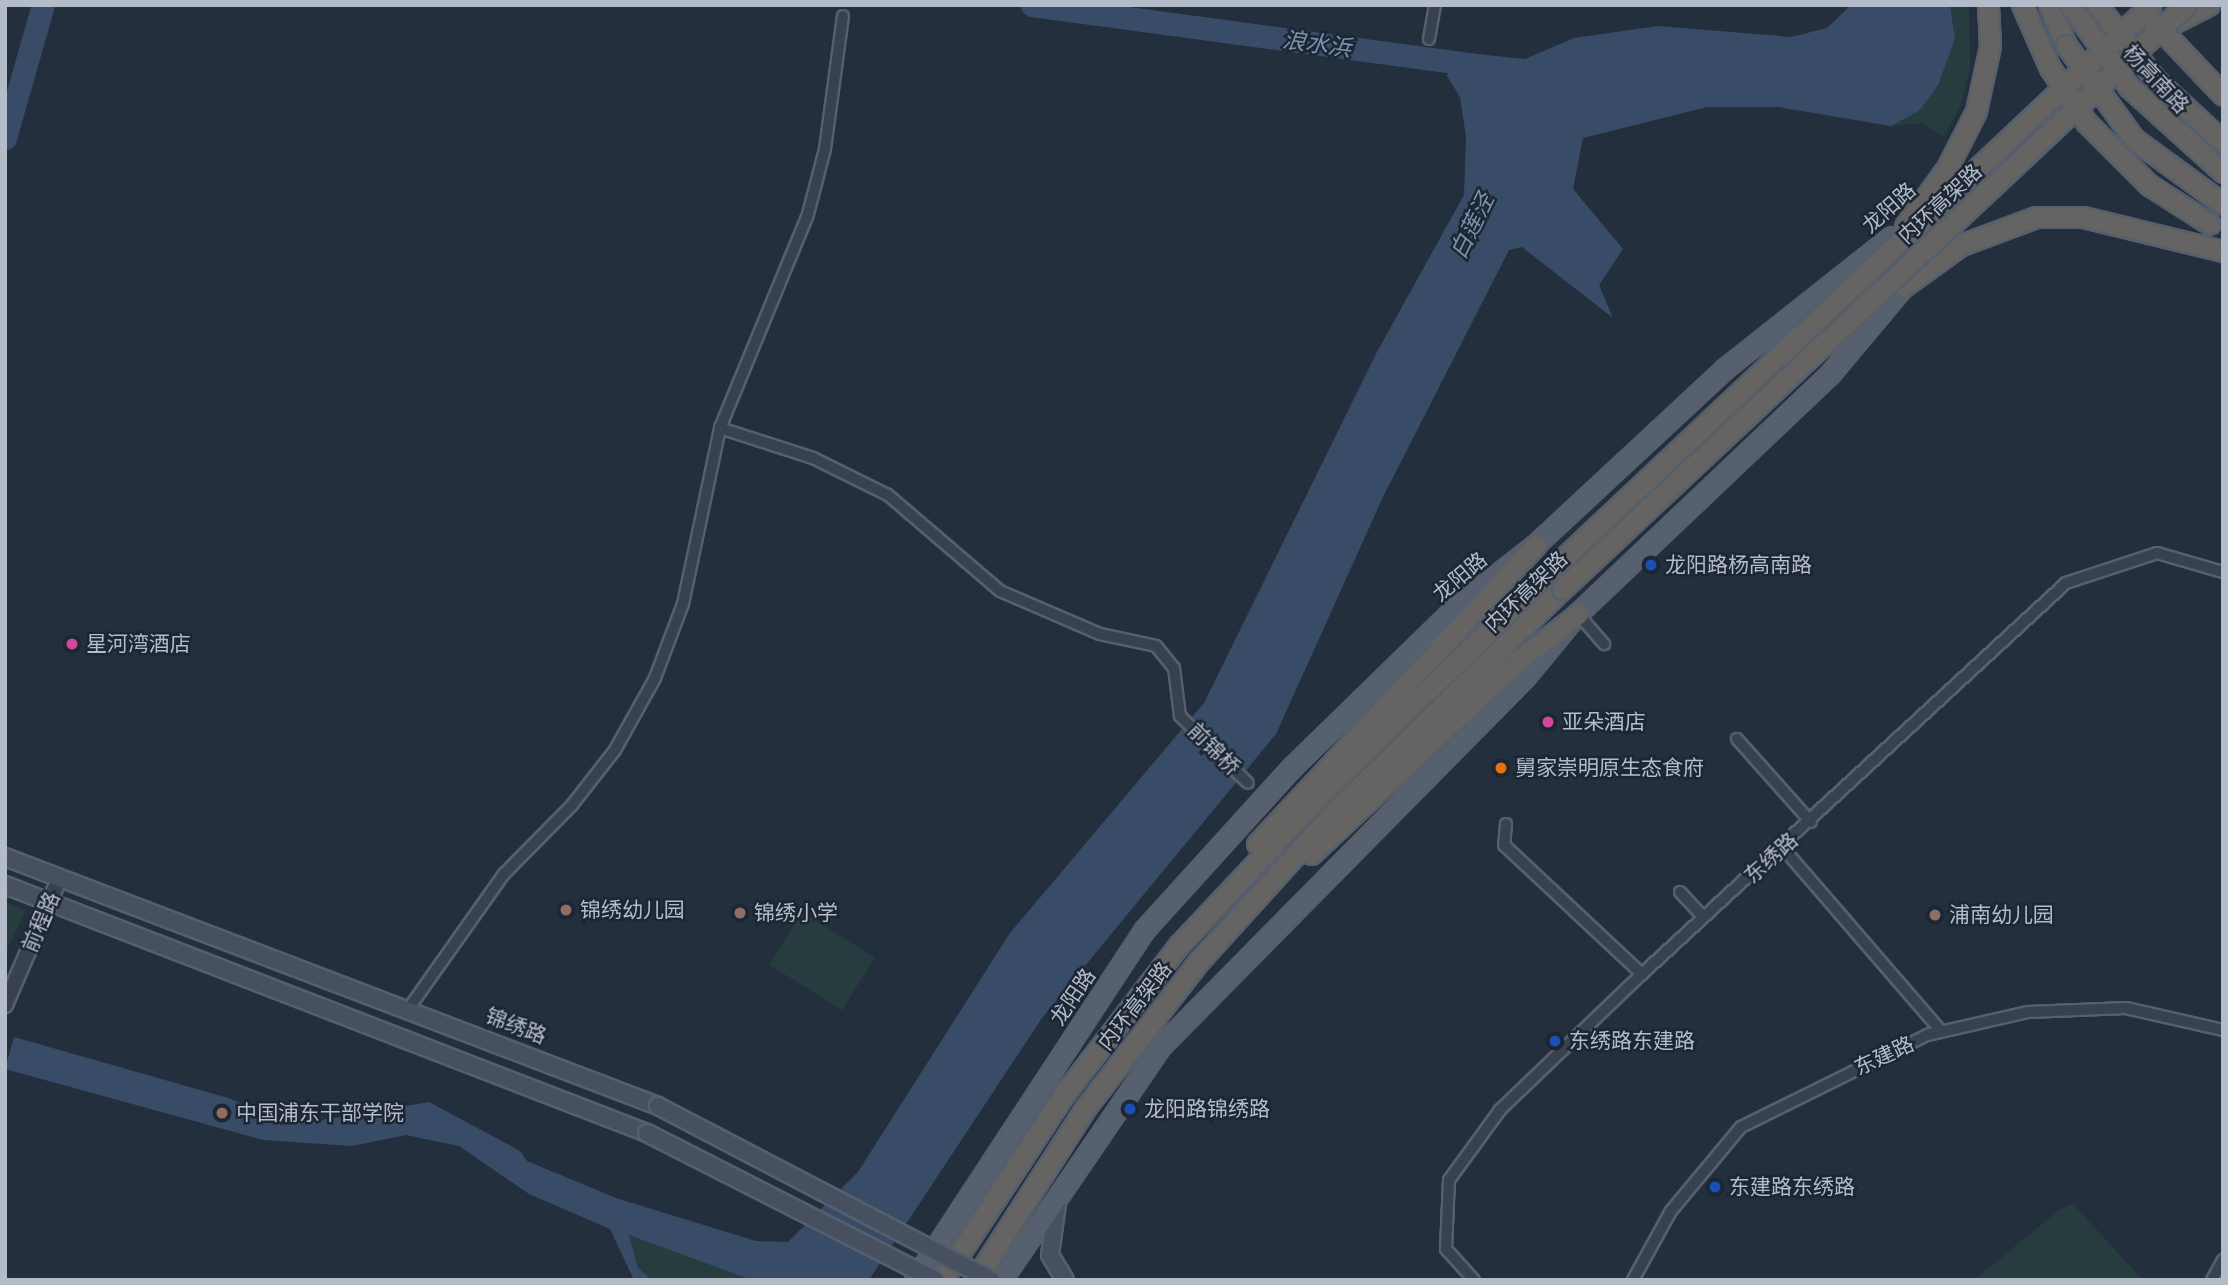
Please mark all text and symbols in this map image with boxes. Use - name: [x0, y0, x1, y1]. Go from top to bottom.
- water label: 浪水浜: [1281, 26, 1353, 62]
- street label: 杨高南路: [2118, 40, 2194, 118]
- street label: 内环高架路: [1893, 159, 1987, 249]
- street label: 龙阳路: [1857, 178, 1921, 238]
- water label: 白莲泾: [1444, 189, 1500, 263]
- street label: 内环高架路: [1479, 546, 1573, 638]
- street label: 龙阳路: [1428, 547, 1492, 607]
- place label: 龙阳路杨高南路: [1665, 552, 1812, 578]
- marker: 龙阳路杨高南路: [1643, 557, 1659, 573]
- place label: 星河湾酒店: [86, 631, 191, 657]
- marker: 星河湾酒店: [64, 636, 80, 652]
- place label: 亚朵酒店: [1562, 709, 1646, 735]
- marker: 亚朵酒店: [1540, 714, 1556, 730]
- street label: 前锦桥: [1183, 718, 1245, 780]
- place label: 舅家崇明原生态食府: [1515, 755, 1704, 781]
- marker: 舅家崇明原生态食府: [1493, 760, 1509, 776]
- street label: 东绣路: [1739, 828, 1803, 888]
- street label: 前程路: [17, 888, 65, 956]
- place label: 锦绣幼儿园: [580, 897, 685, 923]
- place label: 锦绣小学: [754, 900, 838, 926]
- marker: 锦绣幼儿园: [558, 902, 574, 918]
- place label: 浦南幼儿园: [1949, 902, 2054, 928]
- marker: 锦绣小学: [732, 905, 748, 921]
- marker: 浦南幼儿园: [1927, 907, 1943, 923]
- street label: 内环高架路: [1093, 957, 1177, 1055]
- street label: 龙阳路: [1045, 964, 1101, 1030]
- street label: 锦绣路: [482, 1003, 550, 1049]
- place label: 东绣路东建路: [1569, 1028, 1695, 1054]
- street label: 东建路: [1850, 1031, 1918, 1081]
- marker: 东绣路东建路: [1547, 1033, 1563, 1049]
- place label: 龙阳路锦绣路: [1144, 1096, 1270, 1122]
- place label: 中国浦东干部学院: [236, 1100, 404, 1126]
- marker: 龙阳路锦绣路: [1122, 1101, 1138, 1117]
- marker: 中国浦东干部学院: [214, 1105, 230, 1121]
- place label: 东建路东绣路: [1729, 1174, 1855, 1200]
- marker: 东建路东绣路: [1707, 1179, 1723, 1195]

